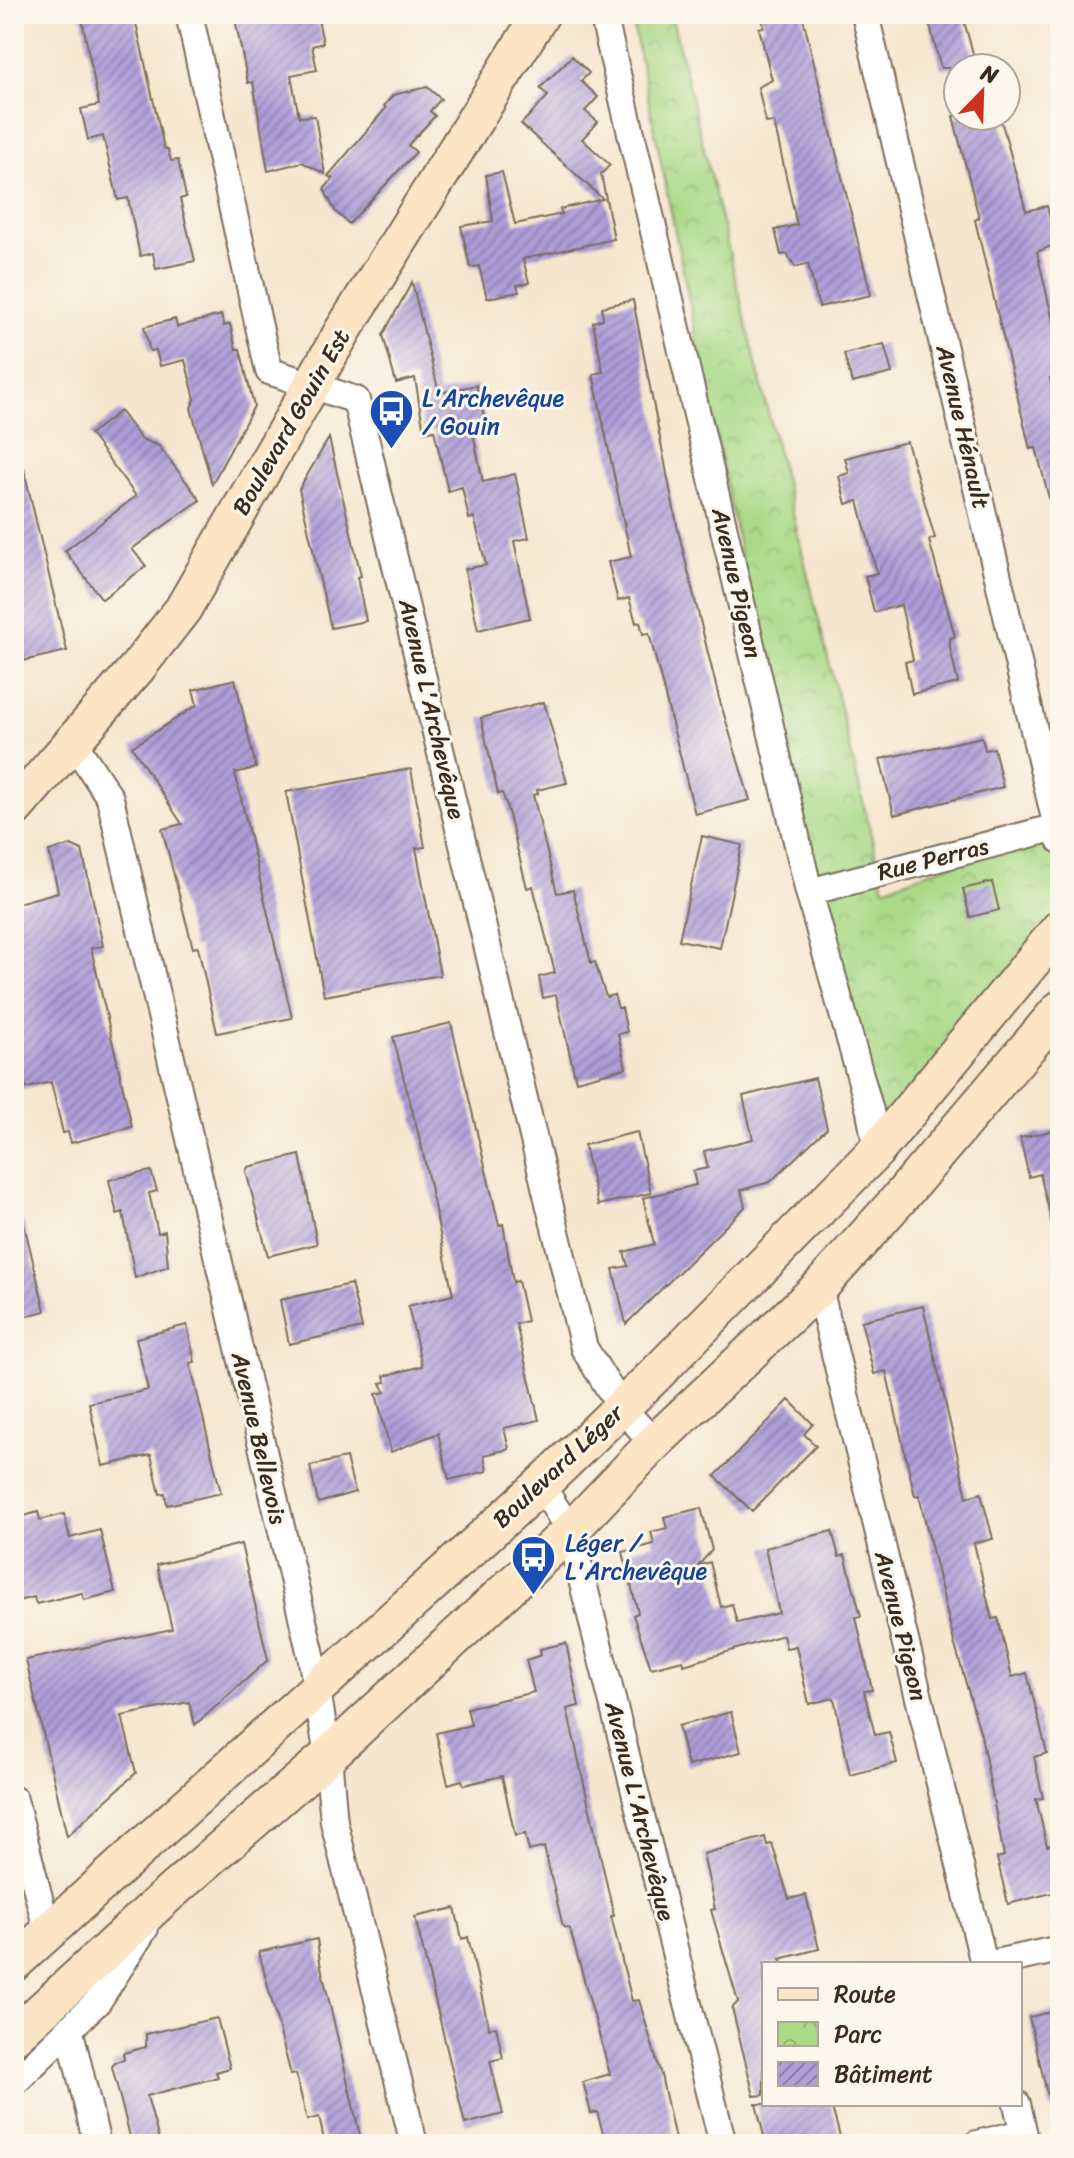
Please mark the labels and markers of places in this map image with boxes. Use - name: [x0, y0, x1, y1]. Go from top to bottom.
- place label: L'Archevêque / Gouin: [422, 377, 565, 447]
- bus stop icon: L'Archevêque / Gouin: [367, 388, 415, 451]
- place label: Léger / L'Archevêque: [565, 1522, 708, 1592]
- bus stop icon: Léger / L'Archevêque: [510, 1533, 558, 1596]

